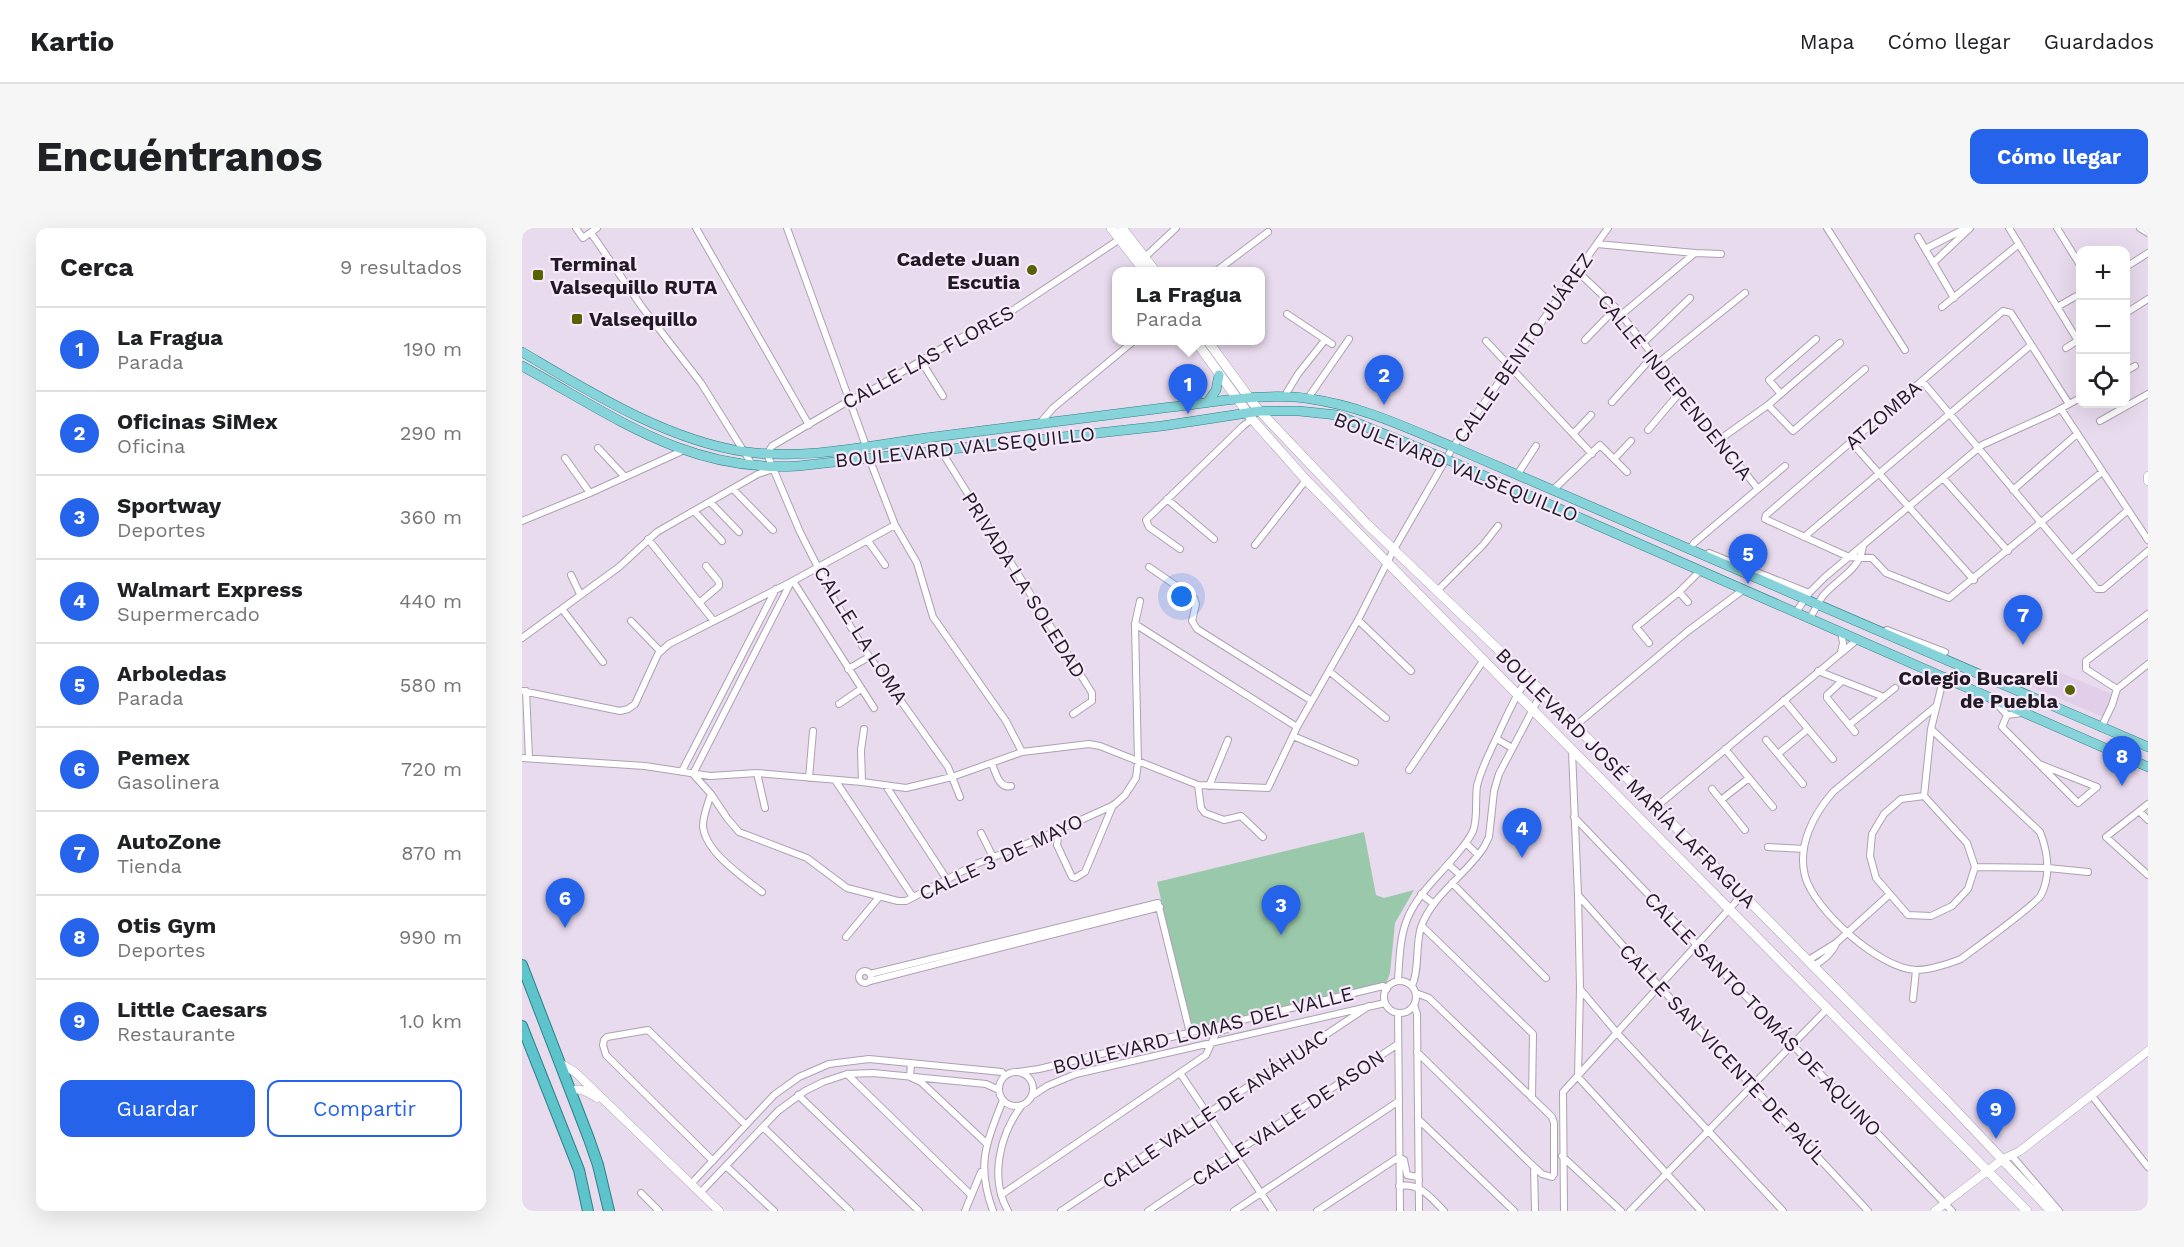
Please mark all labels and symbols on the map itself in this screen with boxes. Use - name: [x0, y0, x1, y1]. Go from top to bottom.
- place label: Cadete Juan Escutia: [896, 247, 1020, 294]
- street label: CALLE BENITO JUÁREZ: [1448, 248, 1598, 448]
- place label: Terminal Valsequillo RUTA: [550, 252, 718, 299]
- marker: Cadete Juan Escutia: [1025, 263, 1039, 277]
- marker: Terminal Valsequillo RUTA: [531, 268, 545, 282]
- street label: CALLE INDEPENDENCIA: [1593, 289, 1757, 485]
- street label: CALLE LAS FLORES: [838, 300, 1018, 414]
- place label: Valsequillo: [589, 307, 698, 331]
- marker: Valsequillo: [570, 312, 584, 326]
- pin: 2: [1364, 356, 1404, 405]
- pin: 1: [1168, 364, 1208, 414]
- street label: ATZOMBA: [1840, 375, 1926, 455]
- street label: BOULEVARD VALSEQUILLO: [1330, 407, 1582, 527]
- street label: BOULEVARD VALSEQUILLO: [834, 421, 1096, 473]
- street label: PRIVADA LA SOLEDAD: [957, 488, 1091, 682]
- pin: 5: [1728, 534, 1768, 584]
- street label: CALLE LA LOMA: [809, 561, 913, 709]
- your location: [1167, 582, 1196, 611]
- pin: 7: [2004, 596, 2042, 645]
- street label: BOULEVARD JOSÉ MARÍA LAFRAGUA: [1491, 643, 1761, 913]
- place label: Colegio Bucareli de Puebla: [1898, 666, 2058, 713]
- marker: Colegio Bucareli de Puebla: [2063, 683, 2077, 697]
- pin: 8: [2102, 736, 2142, 786]
- pin: 4: [1502, 808, 1542, 858]
- street label: CALLE 3 DE MAYO: [915, 809, 1087, 905]
- pin: 6: [546, 878, 585, 928]
- pin: 3: [1262, 886, 1300, 935]
- street label: CALLE SANTO TOMÁS DE AQUINO: [1639, 887, 1887, 1141]
- street label: CALLE SAN VICENTE DE PAÚL: [1614, 939, 1832, 1169]
- street label: BOULEVARD LOMAS DEL VALLE: [1050, 981, 1356, 1079]
- street label: CALLE VALLE DE ANÁHUAC: [1097, 1024, 1333, 1194]
- street label: CALLE VALLE DE ASON: [1187, 1045, 1389, 1191]
- pin: 9: [1976, 1090, 2016, 1139]

